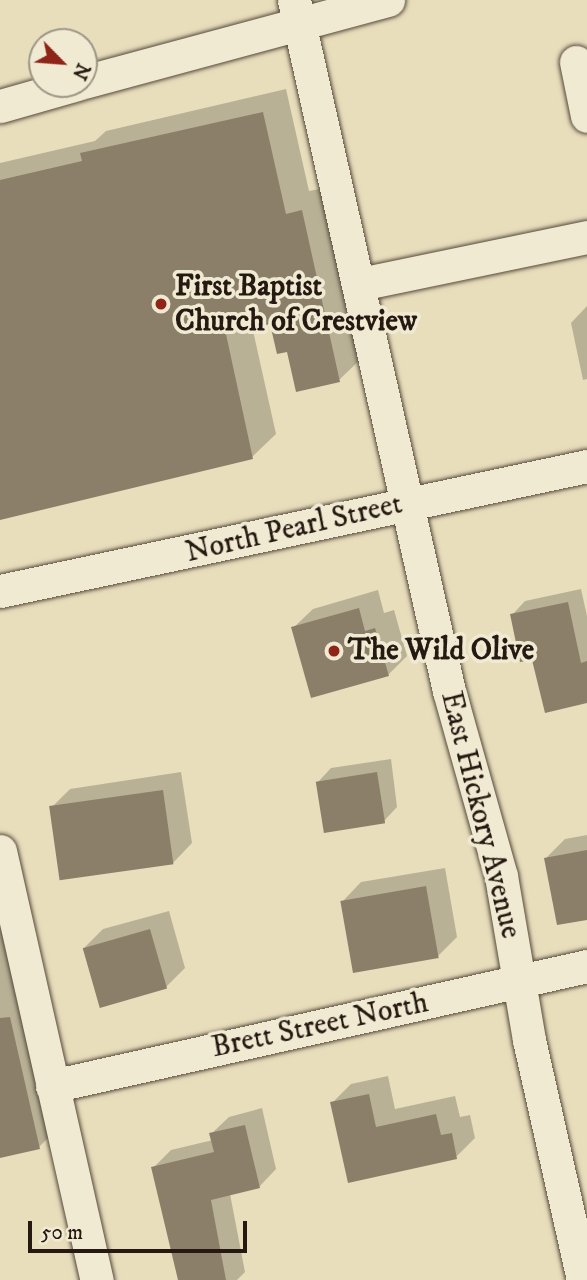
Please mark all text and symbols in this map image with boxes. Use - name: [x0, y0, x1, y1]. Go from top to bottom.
- north arrow: [28, 28, 98, 98]
- text: N: [67, 59, 94, 83]
- place label: First Baptist Church of Crestview: [175, 269, 417, 340]
- marker: First Baptist Church of Crestview: [153, 296, 169, 312]
- street label: North Pearl Street: [182, 487, 406, 571]
- place label: The Wild Olive: [348, 633, 534, 669]
- marker: The Wild Olive: [326, 643, 342, 659]
- street label: East Hickory Avenue: [432, 688, 528, 942]
- street label: Brett Street North: [208, 985, 432, 1067]
- scale bar: [32, 1206, 250, 1250]
- text: 50 m: [41, 1220, 83, 1246]

